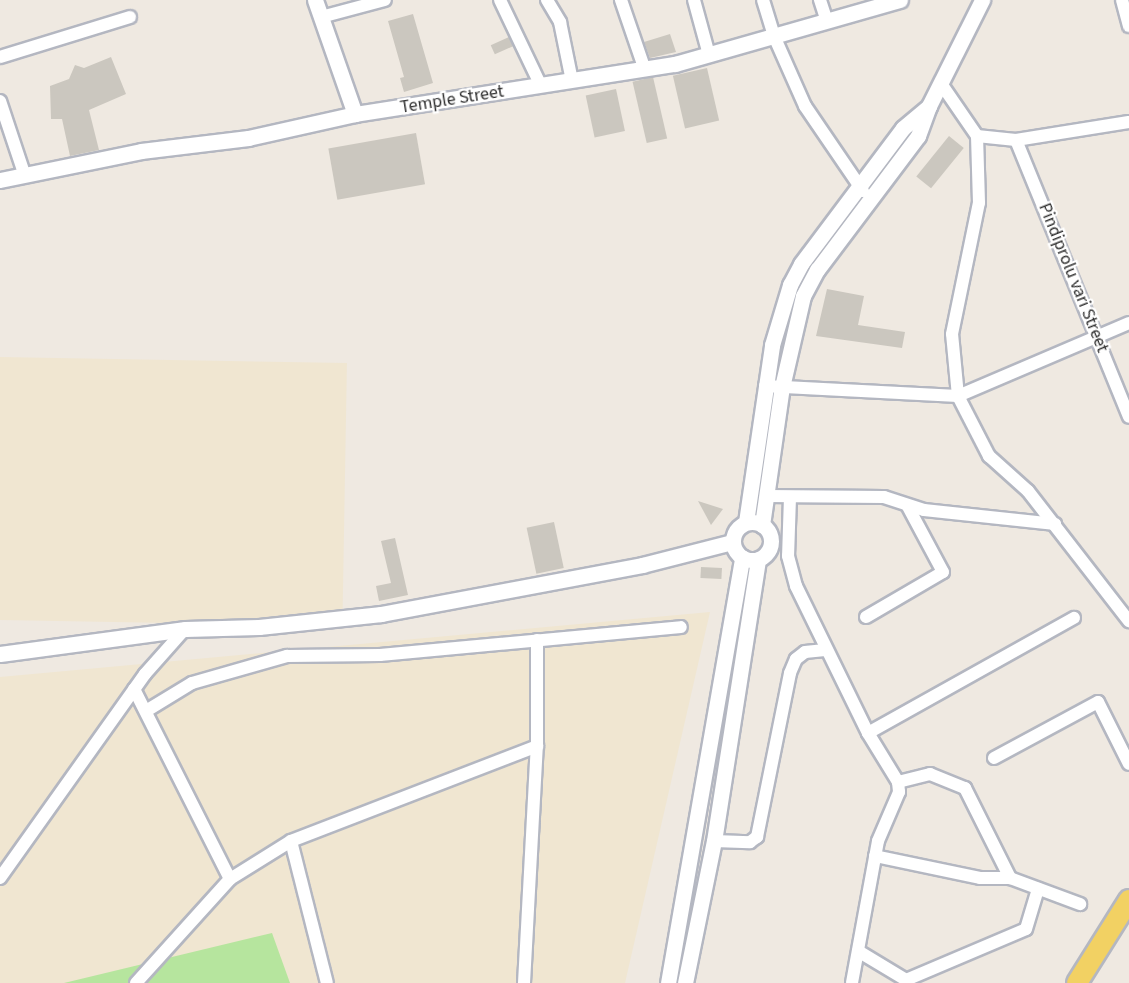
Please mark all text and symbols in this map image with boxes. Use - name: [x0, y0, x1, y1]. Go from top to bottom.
- street label: Temple Street: [399, 81, 505, 119]
- street label: Pindiprolu vari Street: [1033, 200, 1113, 356]

